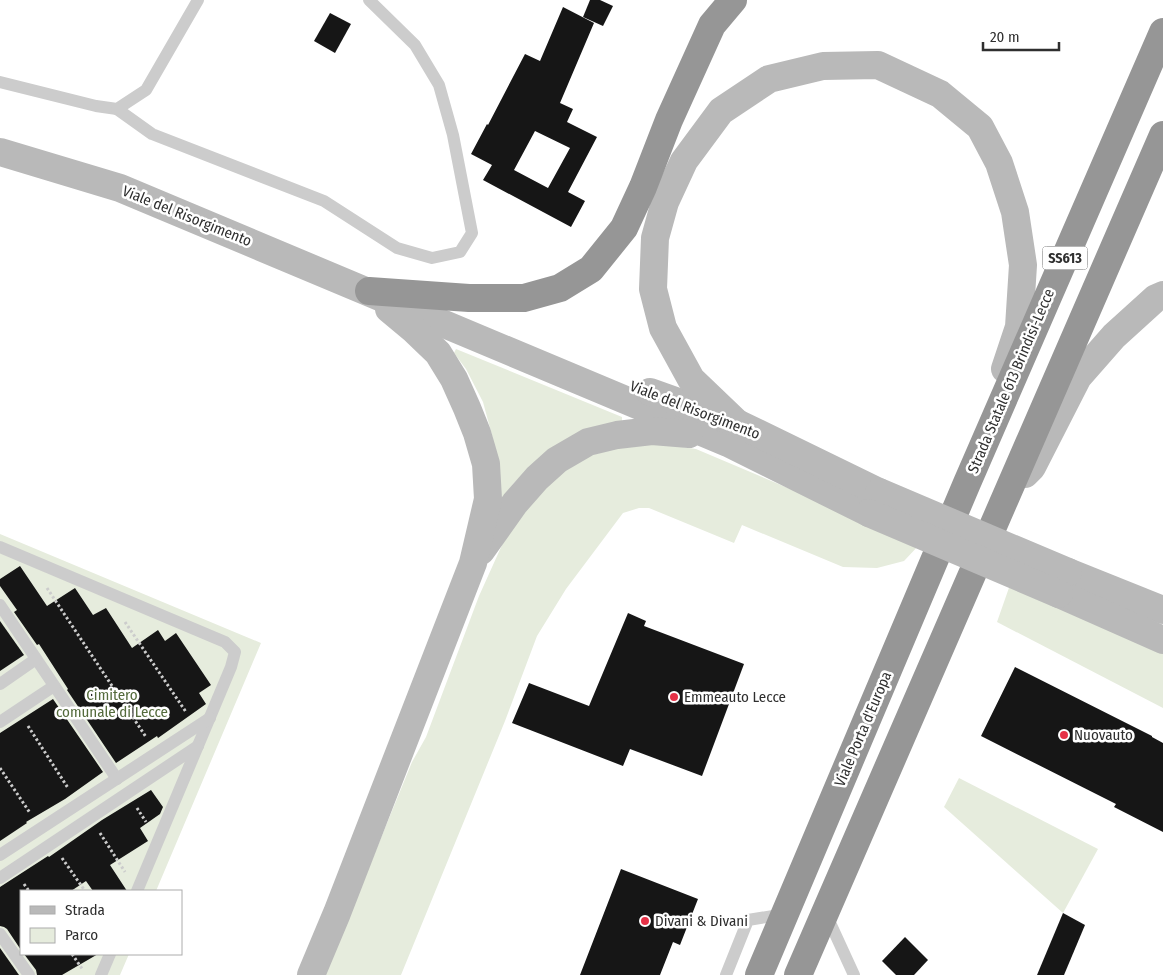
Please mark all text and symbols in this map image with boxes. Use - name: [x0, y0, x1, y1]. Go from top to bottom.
- scale bar: [983, 20, 1059, 52]
- text: 20 m: [990, 28, 1020, 46]
- street label: Viale del Risorgimento: [120, 182, 254, 250]
- road number: SS613: [1042, 247, 1088, 270]
- street label: Strada Statale 613 Brindisi-Lecce: [964, 286, 1058, 476]
- street label: Viale del Risorgimento: [627, 377, 763, 443]
- street label: Viale Porta d'Europa: [831, 669, 895, 789]
- park label: Cimitero comunale di Lecce: [56, 686, 168, 721]
- place label: Emmeauto Lecce: [684, 688, 786, 706]
- marker: Emmeauto Lecce: [668, 691, 680, 703]
- place label: Nuovauto: [1074, 726, 1133, 744]
- marker: Nuovauto: [1058, 729, 1070, 741]
- legend: [20, 890, 182, 955]
- text: Strada: [65, 901, 105, 919]
- place label: Divani & Divani: [655, 912, 748, 930]
- marker: Divani & Divani: [639, 915, 651, 927]
- text: Parco: [65, 926, 98, 944]

